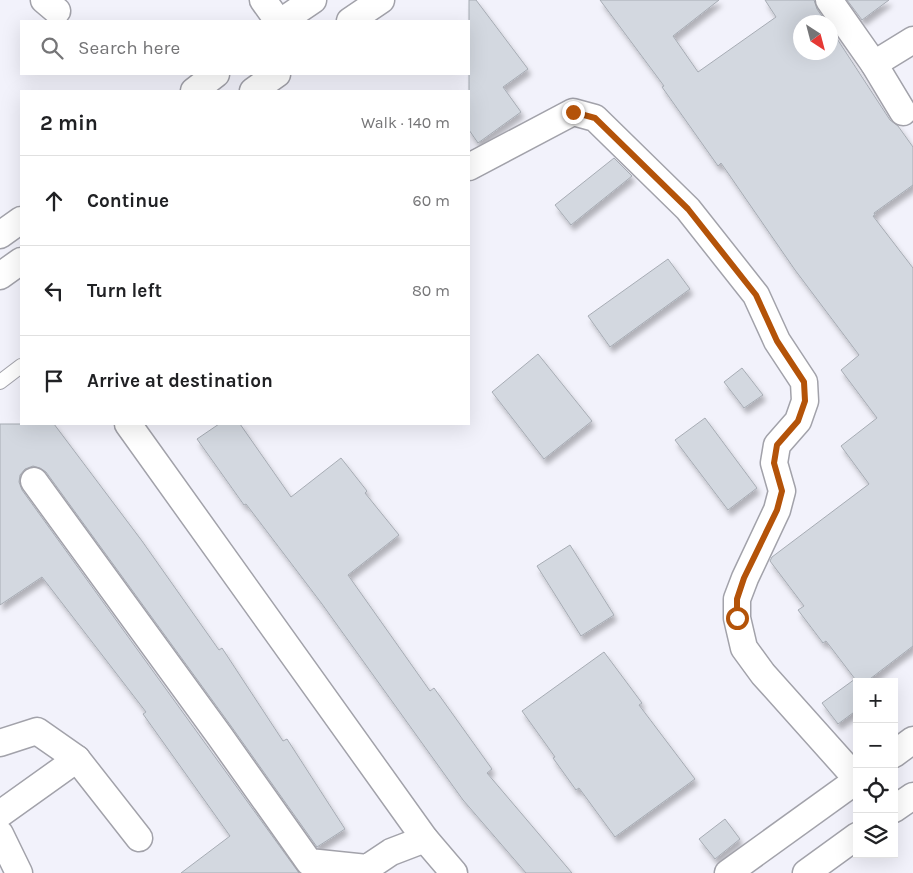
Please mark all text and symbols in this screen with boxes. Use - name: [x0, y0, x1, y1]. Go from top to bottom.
- north arrow: [793, 15, 838, 60]
- search box: [20, 20, 470, 75]
- icon: search: [38, 34, 66, 62]
- text: Search here: [78, 37, 180, 59]
- route end: [562, 101, 585, 124]
- text: 2 min: [40, 111, 98, 135]
- text: Walk · 140 m: [361, 113, 450, 132]
- icon: ahead: [40, 187, 68, 215]
- text: Continue: [87, 190, 169, 212]
- text: 60 m: [413, 191, 450, 210]
- icon: left: [40, 277, 68, 305]
- text: Turn left: [87, 280, 162, 302]
- text: 80 m: [412, 281, 450, 300]
- icon: arrive: [40, 367, 68, 395]
- text: Arrive at destination: [87, 370, 273, 392]
- route start: [726, 607, 749, 630]
- map controls: [853, 678, 898, 858]
- button: +: [853, 678, 898, 723]
- button: −: [853, 723, 898, 768]
- button: locate: [853, 768, 898, 813]
- button: layers: [853, 813, 898, 858]

